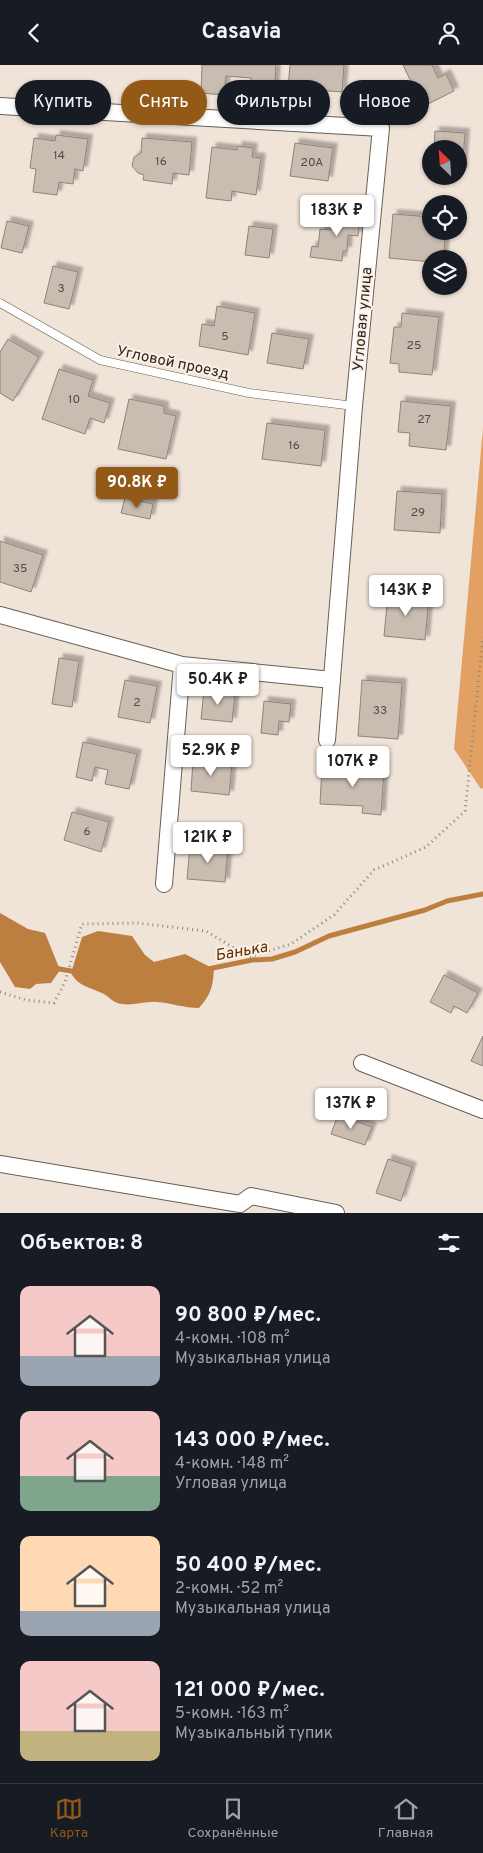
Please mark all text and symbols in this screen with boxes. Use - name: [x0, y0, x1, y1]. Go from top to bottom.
- icon: back: [20, 19, 48, 47]
- text: Casavia: [202, 19, 281, 46]
- icon: person: [435, 19, 463, 47]
- chip: Купить: [15, 80, 111, 125]
- chip: Снять: [121, 80, 207, 125]
- chip: Фильтры: [217, 80, 330, 125]
- chip: Новое: [340, 80, 429, 125]
- north arrow: [422, 140, 468, 185]
- map controls: [422, 140, 467, 295]
- house number: 14: [53, 148, 65, 164]
- house number: 16: [155, 154, 167, 170]
- house number: 20А: [301, 155, 323, 171]
- pin: 183K ₽: [296, 195, 378, 237]
- button: locate: [422, 195, 467, 240]
- text: 183K ₽: [311, 201, 363, 221]
- button: layers: [422, 250, 467, 295]
- street label: Угловая улица: [349, 266, 378, 372]
- house number: 3: [57, 281, 65, 297]
- house number: 5: [221, 329, 229, 345]
- house number: 25: [407, 338, 421, 354]
- street label: Угловой проезд: [115, 342, 231, 385]
- house number: 10: [68, 392, 80, 408]
- house number: 27: [417, 412, 431, 428]
- house number: 16: [288, 438, 300, 454]
- pin: 90.8K ₽: [91, 467, 183, 509]
- text: 90.8K ₽: [107, 473, 167, 493]
- house number: 29: [411, 505, 425, 521]
- house number: 35: [13, 561, 27, 577]
- pin: 143K ₽: [365, 575, 447, 617]
- text: 143K ₽: [380, 581, 432, 601]
- pin: 50.4K ₽: [172, 663, 264, 706]
- text: 50.4K ₽: [188, 670, 248, 690]
- house number: 2: [133, 695, 141, 711]
- house number: 33: [373, 703, 387, 719]
- pin: 52.9K ₽: [165, 735, 257, 777]
- text: 52.9K ₽: [181, 741, 241, 761]
- pin: 107K ₽: [312, 745, 394, 788]
- text: 107K ₽: [328, 752, 379, 772]
- pin: 121K ₽: [167, 821, 249, 864]
- house number: 6: [83, 824, 91, 840]
- text: 121K ₽: [184, 828, 232, 848]
- water label: Банька: [214, 937, 270, 966]
- pin: 137K ₽: [310, 1087, 392, 1130]
- text: 137K ₽: [326, 1094, 376, 1114]
- icon: filters: [435, 1229, 463, 1257]
- text: Объектов: 8: [20, 1230, 143, 1257]
- text: 90 800 ₽/мес.: [175, 1302, 321, 1329]
- icon: home: [60, 1306, 120, 1366]
- text: 4-комн. · 108 m²: [175, 1329, 290, 1349]
- text: Музыкальная улица: [175, 1349, 330, 1369]
- text: 143 000 ₽/мес.: [175, 1427, 330, 1454]
- icon: home: [60, 1431, 120, 1491]
- text: 4-комн. · 148 m²: [175, 1454, 289, 1474]
- text: Угловая улица: [175, 1474, 287, 1494]
- text: 50 400 ₽/мес.: [175, 1552, 321, 1579]
- icon: home: [60, 1556, 120, 1616]
- text: 2-комн. · 52 m²: [175, 1579, 283, 1599]
- text: Музыкальная улица: [175, 1599, 330, 1619]
- text: 121 000 ₽/мес.: [175, 1677, 325, 1704]
- icon: home: [60, 1681, 120, 1741]
- text: 5-комн. · 163 m²: [175, 1704, 289, 1724]
- text: Музыкальный тупик: [175, 1724, 333, 1744]
- tab: Карта: [50, 1795, 88, 1842]
- tab: Сохранённые: [188, 1795, 278, 1842]
- tab: Главная: [378, 1795, 433, 1842]

